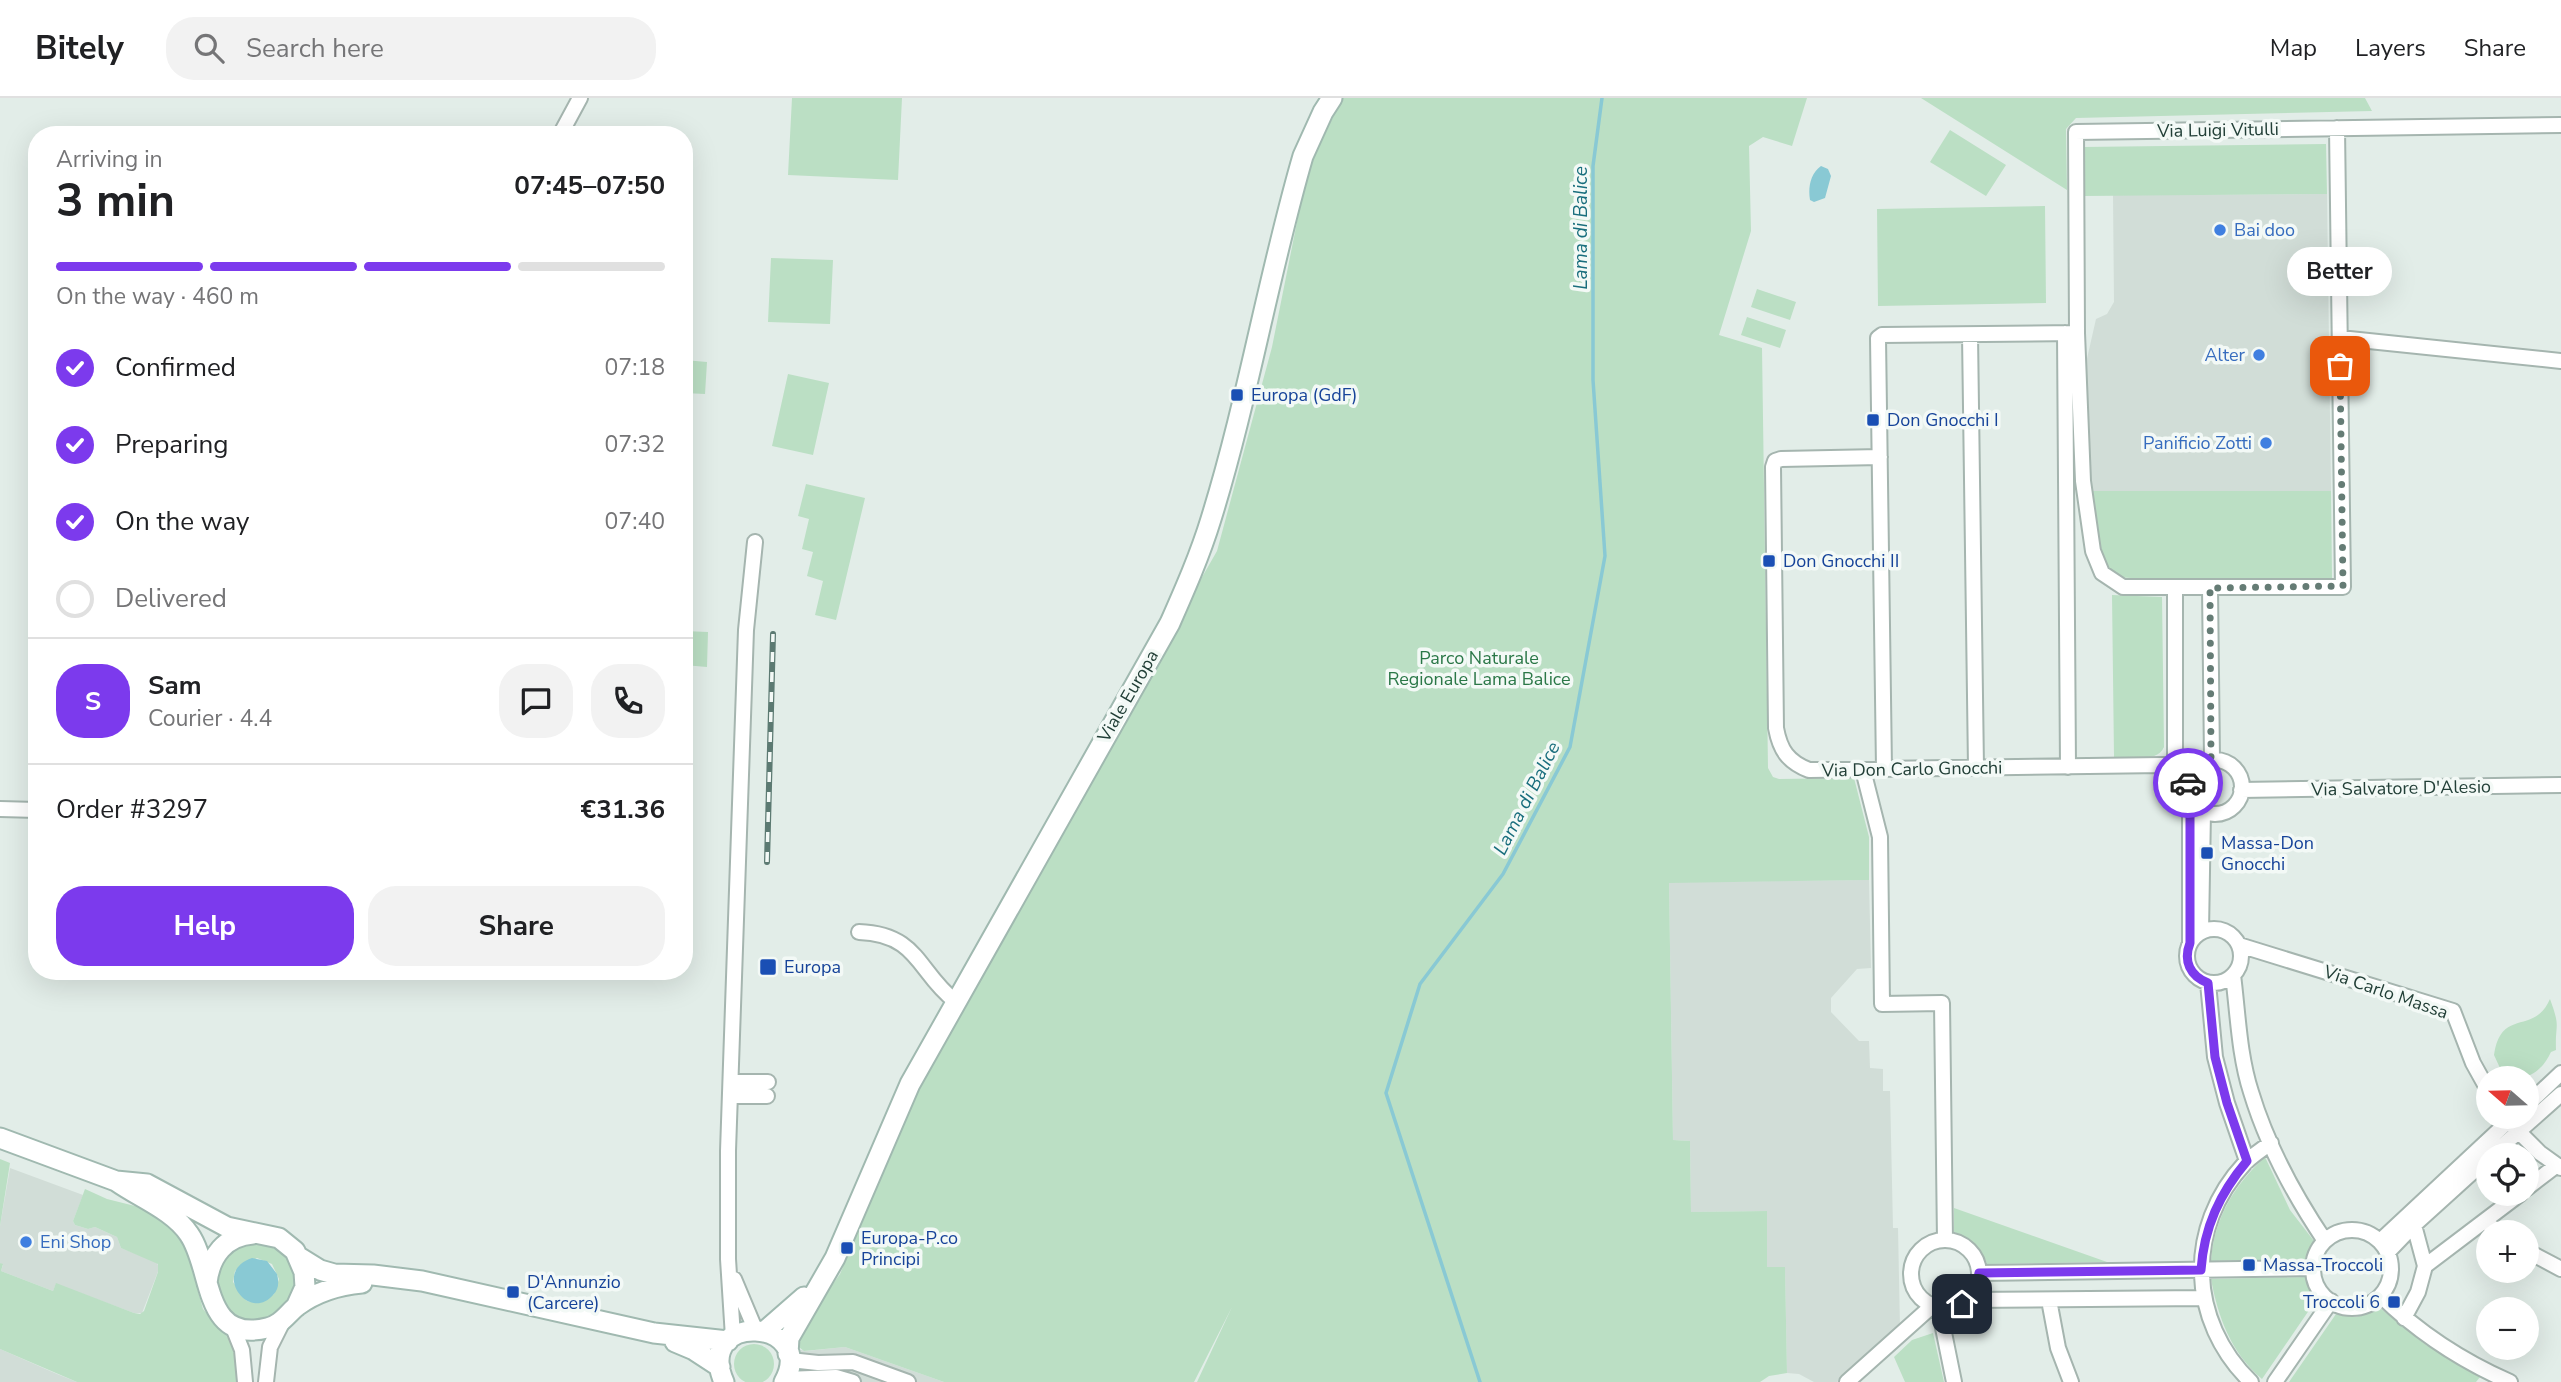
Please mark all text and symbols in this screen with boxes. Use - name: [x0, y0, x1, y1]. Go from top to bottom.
- search box: [166, 17, 656, 80]
- text: Bitely: [35, 26, 124, 71]
- icon: search: [190, 29, 228, 67]
- text: Search here: [246, 31, 384, 66]
- text: Map: [2270, 32, 2317, 64]
- text: Layers: [2355, 32, 2426, 64]
- text: Share: [2464, 32, 2526, 64]
- street label: Via Luigi Vitulli: [2156, 117, 2279, 143]
- text: Arriving in: [56, 144, 163, 175]
- water label: Lama di Balice: [1568, 166, 1594, 290]
- text: 07:45–07:50: [514, 168, 665, 203]
- text: 3 min: [56, 169, 175, 232]
- place label: Bai doo: [2234, 218, 2295, 242]
- marker: Bai doo: [2212, 222, 2228, 238]
- callout: Better: [2288, 247, 2392, 296]
- text: Better: [2306, 256, 2373, 287]
- text: On the way · 460 m: [56, 281, 259, 312]
- pin: [2310, 336, 2370, 396]
- place label: Alter: [2204, 343, 2246, 367]
- marker: Alter: [2251, 347, 2267, 363]
- icon: bag: [2321, 347, 2359, 385]
- icon: check: [56, 349, 94, 387]
- text: Confirmed: [115, 350, 236, 385]
- text: 07:18: [605, 352, 665, 383]
- place label: Europa (GdF): [1251, 383, 1358, 407]
- marker: Europa (GdF): [1229, 387, 1245, 403]
- place label: Don Gnocchi I: [1887, 408, 1999, 432]
- marker: Don Gnocchi I: [1865, 412, 1881, 428]
- icon: check: [56, 426, 94, 464]
- text: Preparing: [115, 427, 228, 462]
- text: 07:32: [605, 429, 665, 460]
- place label: Panificio Zotti: [2143, 431, 2252, 455]
- marker: Panificio Zotti: [2258, 435, 2274, 451]
- icon: check: [56, 503, 94, 541]
- text: On the way: [115, 504, 249, 539]
- text: 07:40: [605, 506, 665, 537]
- place label: Don Gnocchi II: [1783, 549, 1899, 573]
- marker: Don Gnocchi II: [1761, 553, 1777, 569]
- text: Delivered: [115, 581, 227, 616]
- street label: Viale Europa: [1091, 646, 1164, 747]
- park label: Parco Naturale Regionale Lama Balice: [1387, 646, 1571, 691]
- button: chat: [499, 664, 573, 738]
- button: phone: [591, 664, 665, 738]
- text: Sam: [148, 668, 201, 703]
- text: S: [85, 684, 101, 719]
- text: Courier · 4.4: [148, 703, 272, 734]
- water label: Lama di Balice: [1487, 737, 1567, 859]
- courier: [2153, 748, 2223, 818]
- street label: Via Don Carlo Gnocchi: [1820, 755, 2003, 783]
- icon: car: [2169, 764, 2207, 802]
- street label: Via Salvatore D'Alesio: [2310, 774, 2491, 802]
- text: Order #3297: [56, 792, 208, 827]
- text: €31.36: [581, 792, 665, 827]
- place label: Massa-Don Gnocchi: [2221, 831, 2314, 876]
- marker: Massa-Don Gnocchi: [2199, 845, 2215, 861]
- button: Help: [56, 886, 354, 966]
- button: Share: [368, 886, 665, 966]
- place label: Europa: [784, 955, 841, 979]
- marker: Europa: [758, 957, 778, 977]
- street label: Via Carlo Massa: [2320, 959, 2451, 1025]
- north arrow: [2476, 1066, 2539, 1129]
- map controls: [2476, 1066, 2539, 1360]
- button: locate: [2476, 1143, 2539, 1206]
- button: +: [2476, 1220, 2539, 1283]
- place label: Europa-P.co Principi: [861, 1226, 958, 1271]
- place label: Eni Shop: [40, 1230, 111, 1254]
- marker: Eni Shop: [18, 1234, 34, 1250]
- marker: Europa-P.co Principi: [839, 1240, 855, 1256]
- place label: Massa-Troccoli: [2263, 1253, 2383, 1277]
- marker: Massa-Troccoli: [2241, 1257, 2257, 1273]
- place label: D'Annunzio (Carcere): [527, 1270, 621, 1315]
- pin: [1932, 1274, 1992, 1334]
- marker: D'Annunzio (Carcere): [505, 1284, 521, 1300]
- icon: home: [1943, 1285, 1981, 1323]
- place label: Troccoli 6: [2303, 1290, 2380, 1314]
- marker: Troccoli 6: [2386, 1294, 2402, 1310]
- button: −: [2476, 1297, 2539, 1360]

